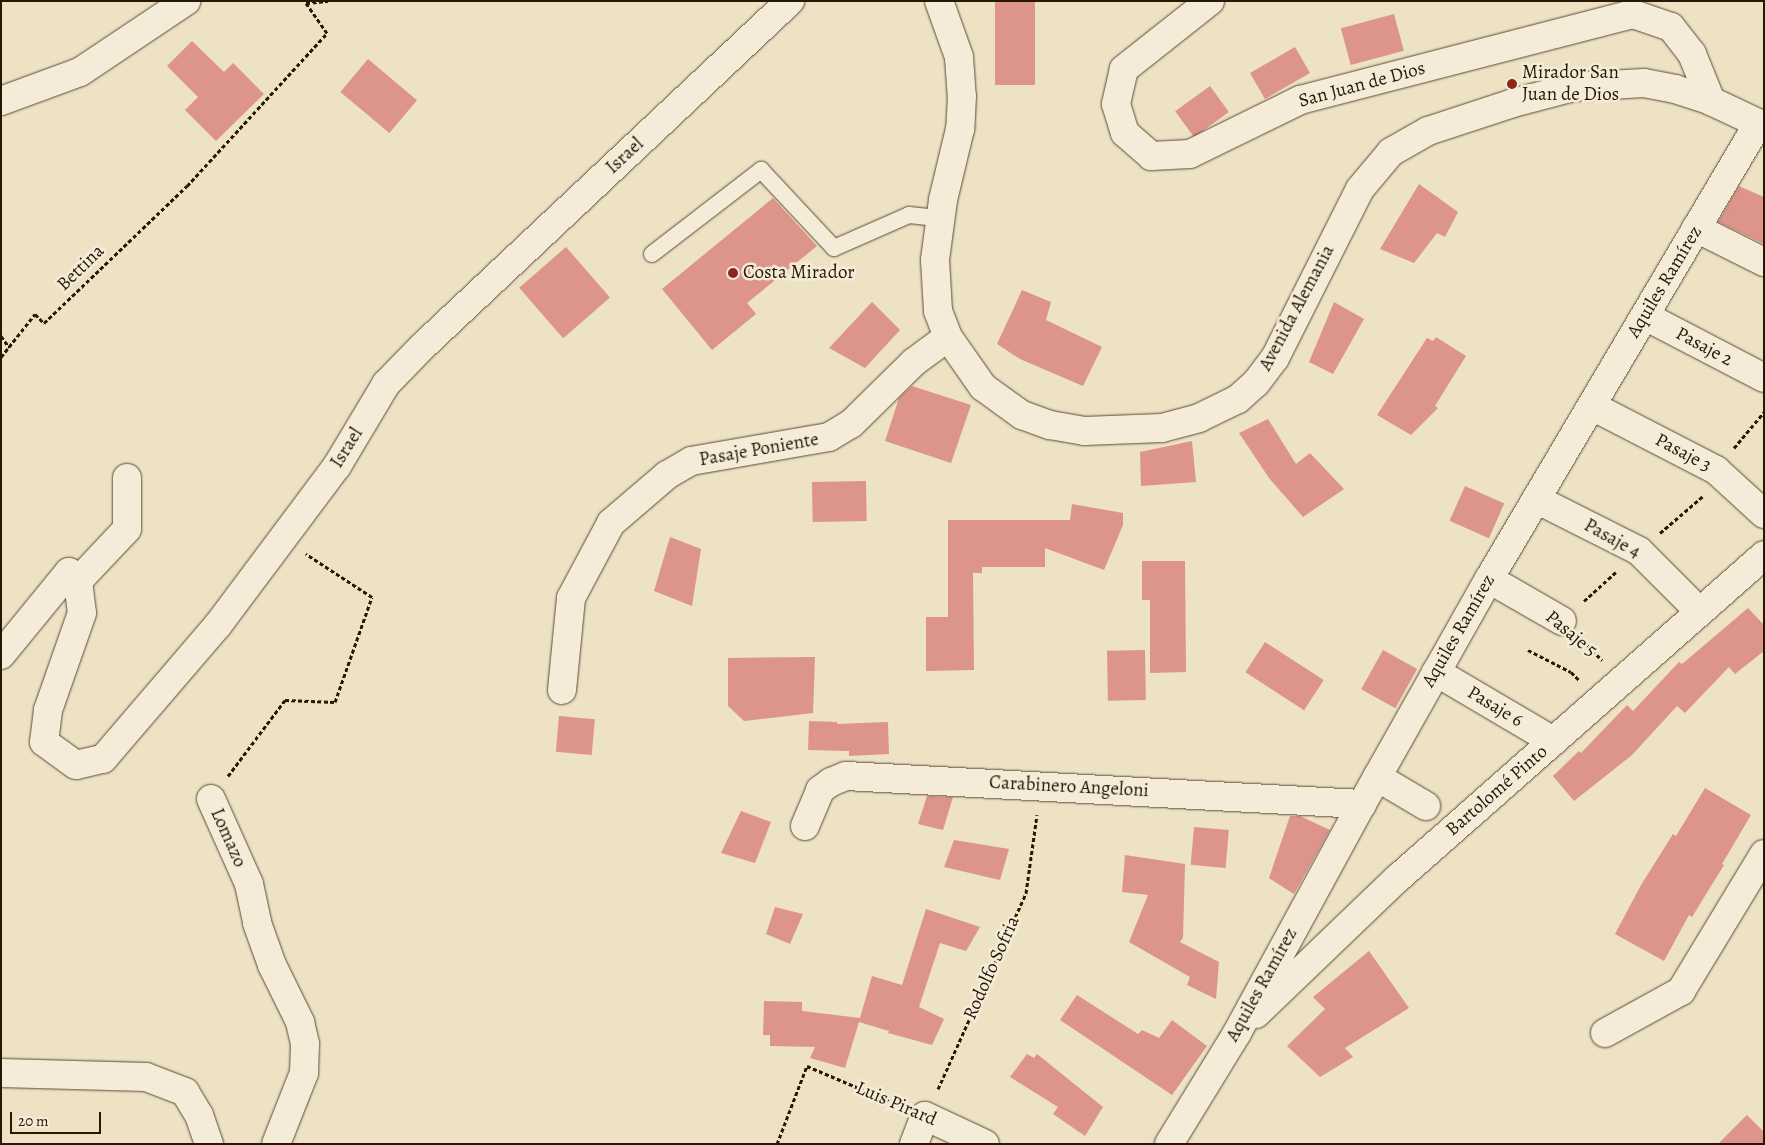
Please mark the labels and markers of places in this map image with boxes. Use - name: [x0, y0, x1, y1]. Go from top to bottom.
- place label: Mirador San Juan de Dios: [1522, 62, 1619, 106]
- marker: Mirador San Juan de Dios: [1506, 78, 1518, 90]
- place label: Costa Mirador: [743, 262, 855, 284]
- marker: Costa Mirador: [727, 267, 739, 279]

